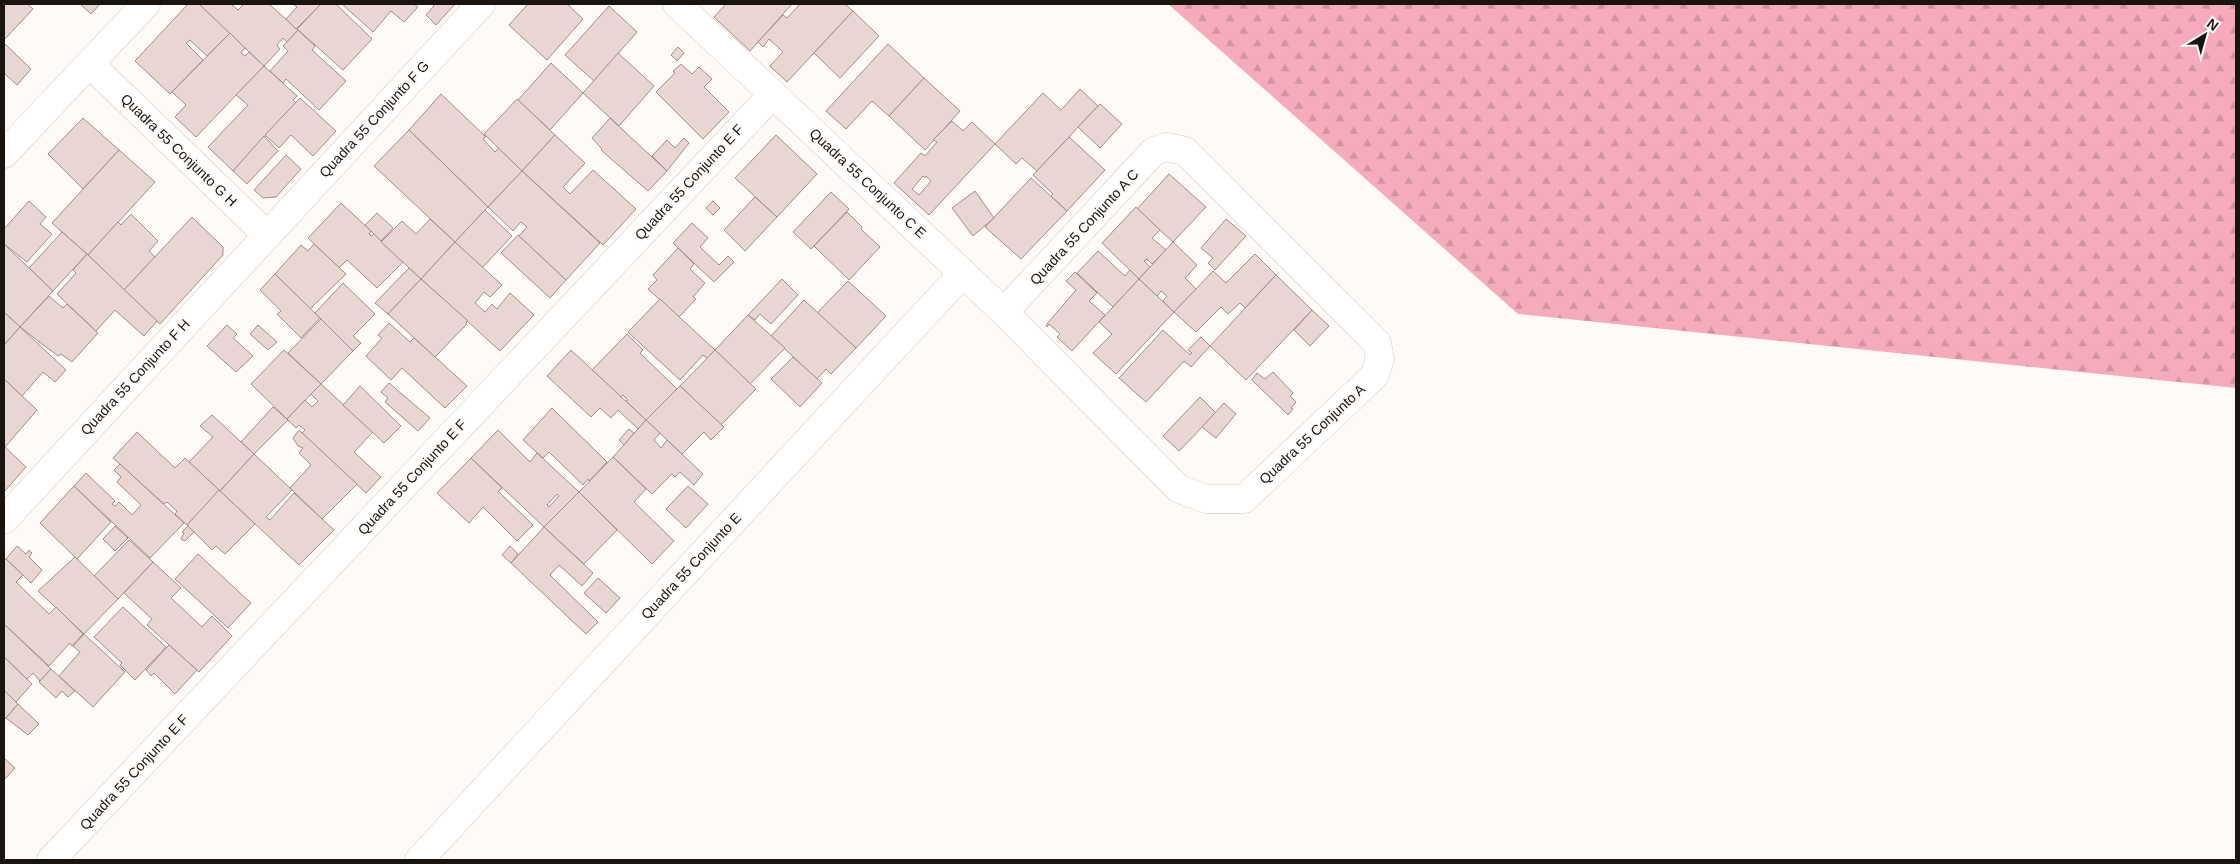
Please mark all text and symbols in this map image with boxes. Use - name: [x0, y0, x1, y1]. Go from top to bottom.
- north arrow: [2180, 10, 2230, 60]
- text: N: [2204, 15, 2222, 34]
- street label: Quadra 55 Conjunto F G: [316, 57, 432, 181]
- street label: Quadra 55 Conjunto G H: [118, 90, 240, 210]
- street label: Quadra 55 Conjunto E F: [631, 121, 747, 243]
- street label: Quadra 55 Conjunto C E: [806, 125, 930, 241]
- street label: Quadra 55 Conjunto A C: [1026, 166, 1142, 288]
- street label: Quadra 55 Conjunto F H: [77, 316, 193, 438]
- street label: Quadra 55 Conjunto A: [1256, 380, 1369, 487]
- street label: Quadra 55 Conjunto E F: [354, 416, 470, 538]
- street label: Quadra 55 Conjunto E: [638, 510, 744, 622]
- street label: Quadra 55 Conjunto E F: [76, 711, 192, 833]

